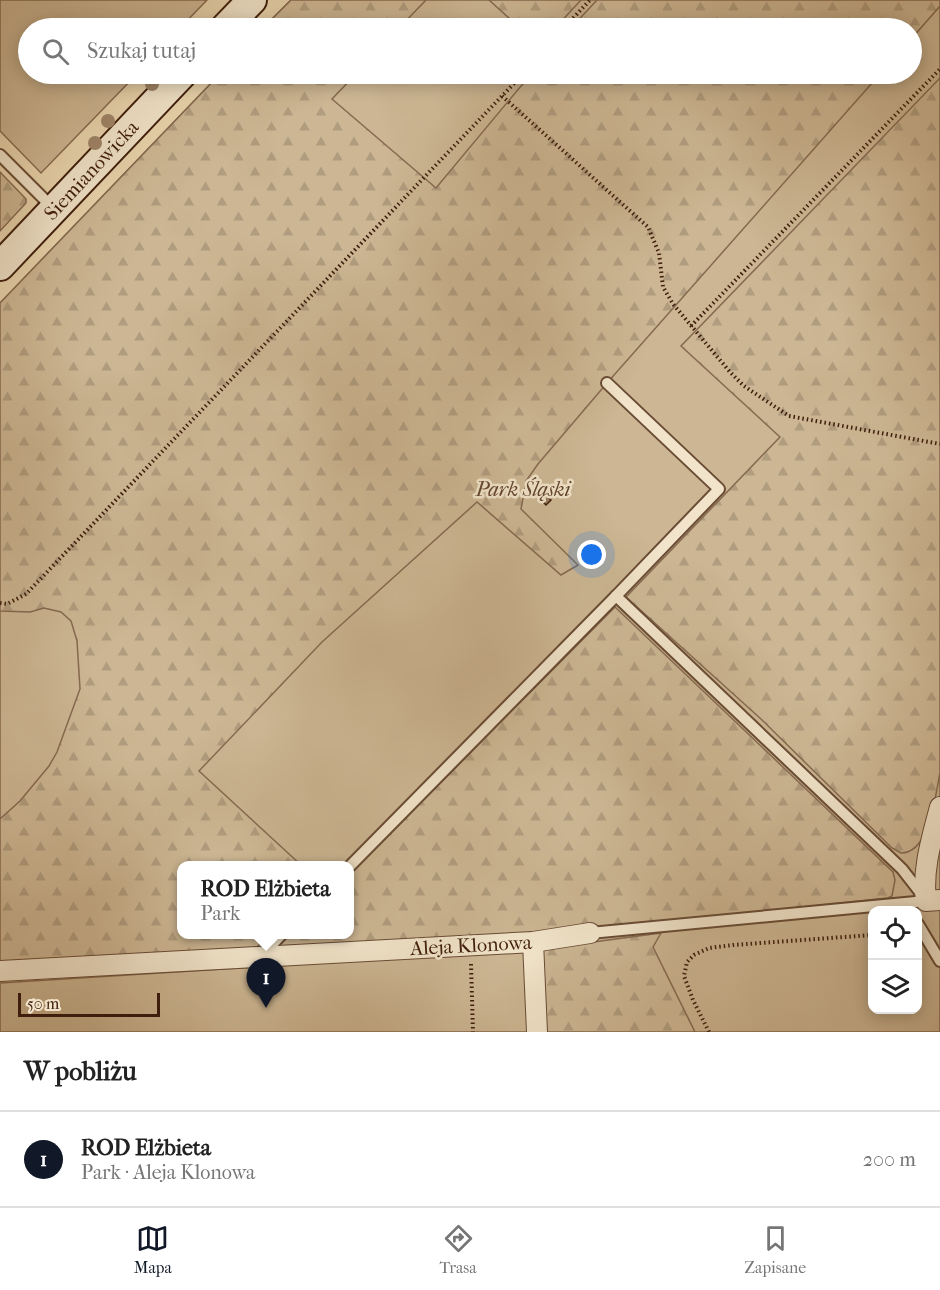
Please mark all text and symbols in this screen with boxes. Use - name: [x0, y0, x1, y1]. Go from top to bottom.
- search box: [18, 18, 922, 84]
- icon: search: [39, 35, 72, 68]
- text: Szukaj tutaj: [87, 38, 196, 64]
- street label: Siemianowicka: [39, 115, 144, 225]
- park label: Park Śląski: [475, 477, 572, 501]
- your location: [577, 540, 606, 569]
- popup: [177, 861, 354, 939]
- text: ROD Elżbieta: [201, 876, 330, 902]
- text: Park: [201, 902, 240, 925]
- map controls: [868, 906, 922, 1014]
- button: locate: [868, 906, 922, 960]
- street label: Aleja Klonowa: [409, 931, 533, 960]
- pin: 1: [246, 958, 286, 1008]
- button: layers: [868, 960, 922, 1014]
- scale bar: [18, 990, 160, 1018]
- text: 50 m: [27, 994, 59, 1013]
- text: W pobliżu: [24, 1056, 137, 1087]
- text: ROD Elżbieta: [81, 1135, 211, 1161]
- text: 1: [40, 1148, 47, 1171]
- text: 200 m: [863, 1148, 916, 1171]
- text: Park · Aleja Klonowa: [81, 1161, 255, 1184]
- tab: Mapa: [134, 1222, 172, 1277]
- tab: Trasa: [439, 1222, 477, 1277]
- tab: Zapisane: [744, 1222, 806, 1277]

